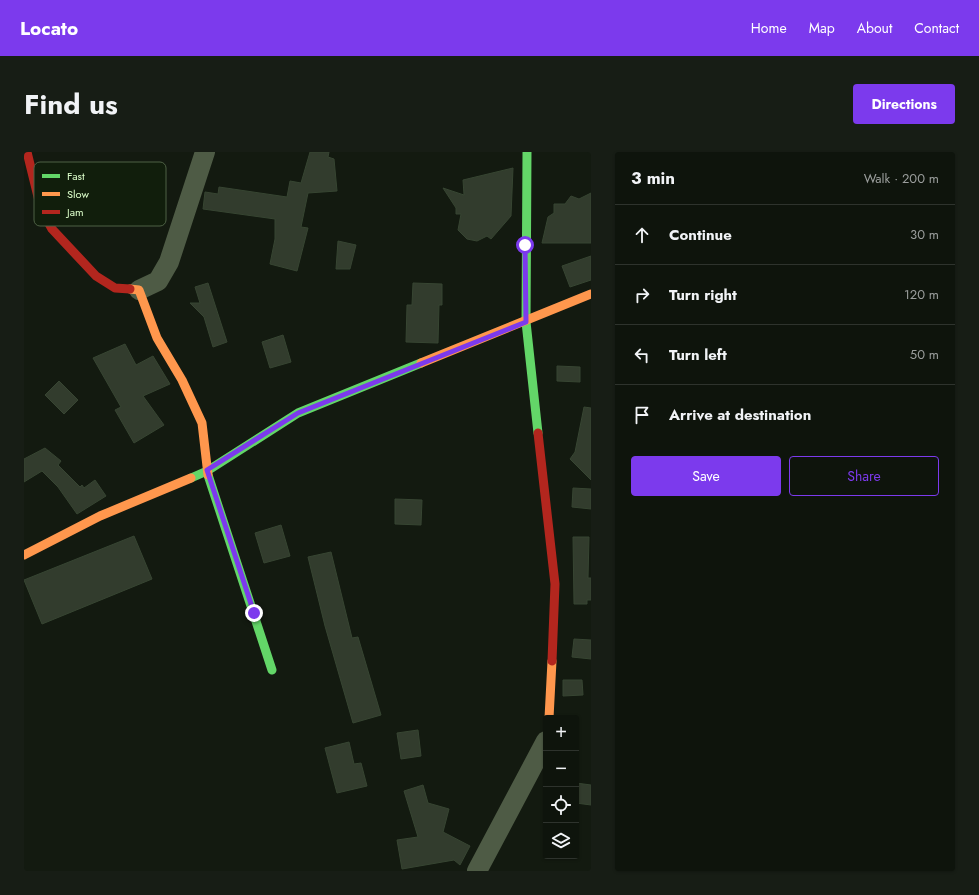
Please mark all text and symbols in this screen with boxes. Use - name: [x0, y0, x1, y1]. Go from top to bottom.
- text: Locato: [20, 15, 78, 42]
- text: Home: [751, 18, 787, 38]
- text: Map: [809, 18, 835, 38]
- text: About: [857, 18, 892, 38]
- text: Contact: [914, 18, 959, 38]
- text: Find us: [24, 84, 118, 125]
- button: Directions: [853, 84, 955, 124]
- legend: [34, 162, 166, 226]
- text: 3 min: [631, 166, 675, 190]
- text: Fast: [67, 168, 85, 184]
- text: Walk · 200 m: [864, 169, 939, 188]
- text: Slow: [67, 186, 89, 202]
- text: Jam: [65, 204, 84, 220]
- icon: ahead: [631, 224, 653, 246]
- text: Continue: [669, 224, 732, 246]
- text: 30 m: [910, 225, 939, 244]
- route start: [516, 236, 534, 254]
- icon: right: [631, 284, 653, 306]
- text: Turn right: [669, 284, 737, 306]
- text: 120 m: [904, 285, 939, 304]
- icon: left: [631, 344, 653, 366]
- text: Turn left: [669, 344, 727, 366]
- text: 50 m: [910, 345, 939, 364]
- icon: arrive: [631, 404, 653, 426]
- text: Arrive at destination: [669, 404, 811, 426]
- button: Save: [631, 456, 781, 496]
- button: Share: [789, 456, 939, 496]
- route end: [245, 604, 263, 622]
- map controls: [543, 715, 579, 859]
- button: +: [543, 715, 579, 751]
- button: −: [543, 751, 579, 787]
- button: locate: [543, 787, 579, 823]
- button: layers: [543, 823, 579, 859]

